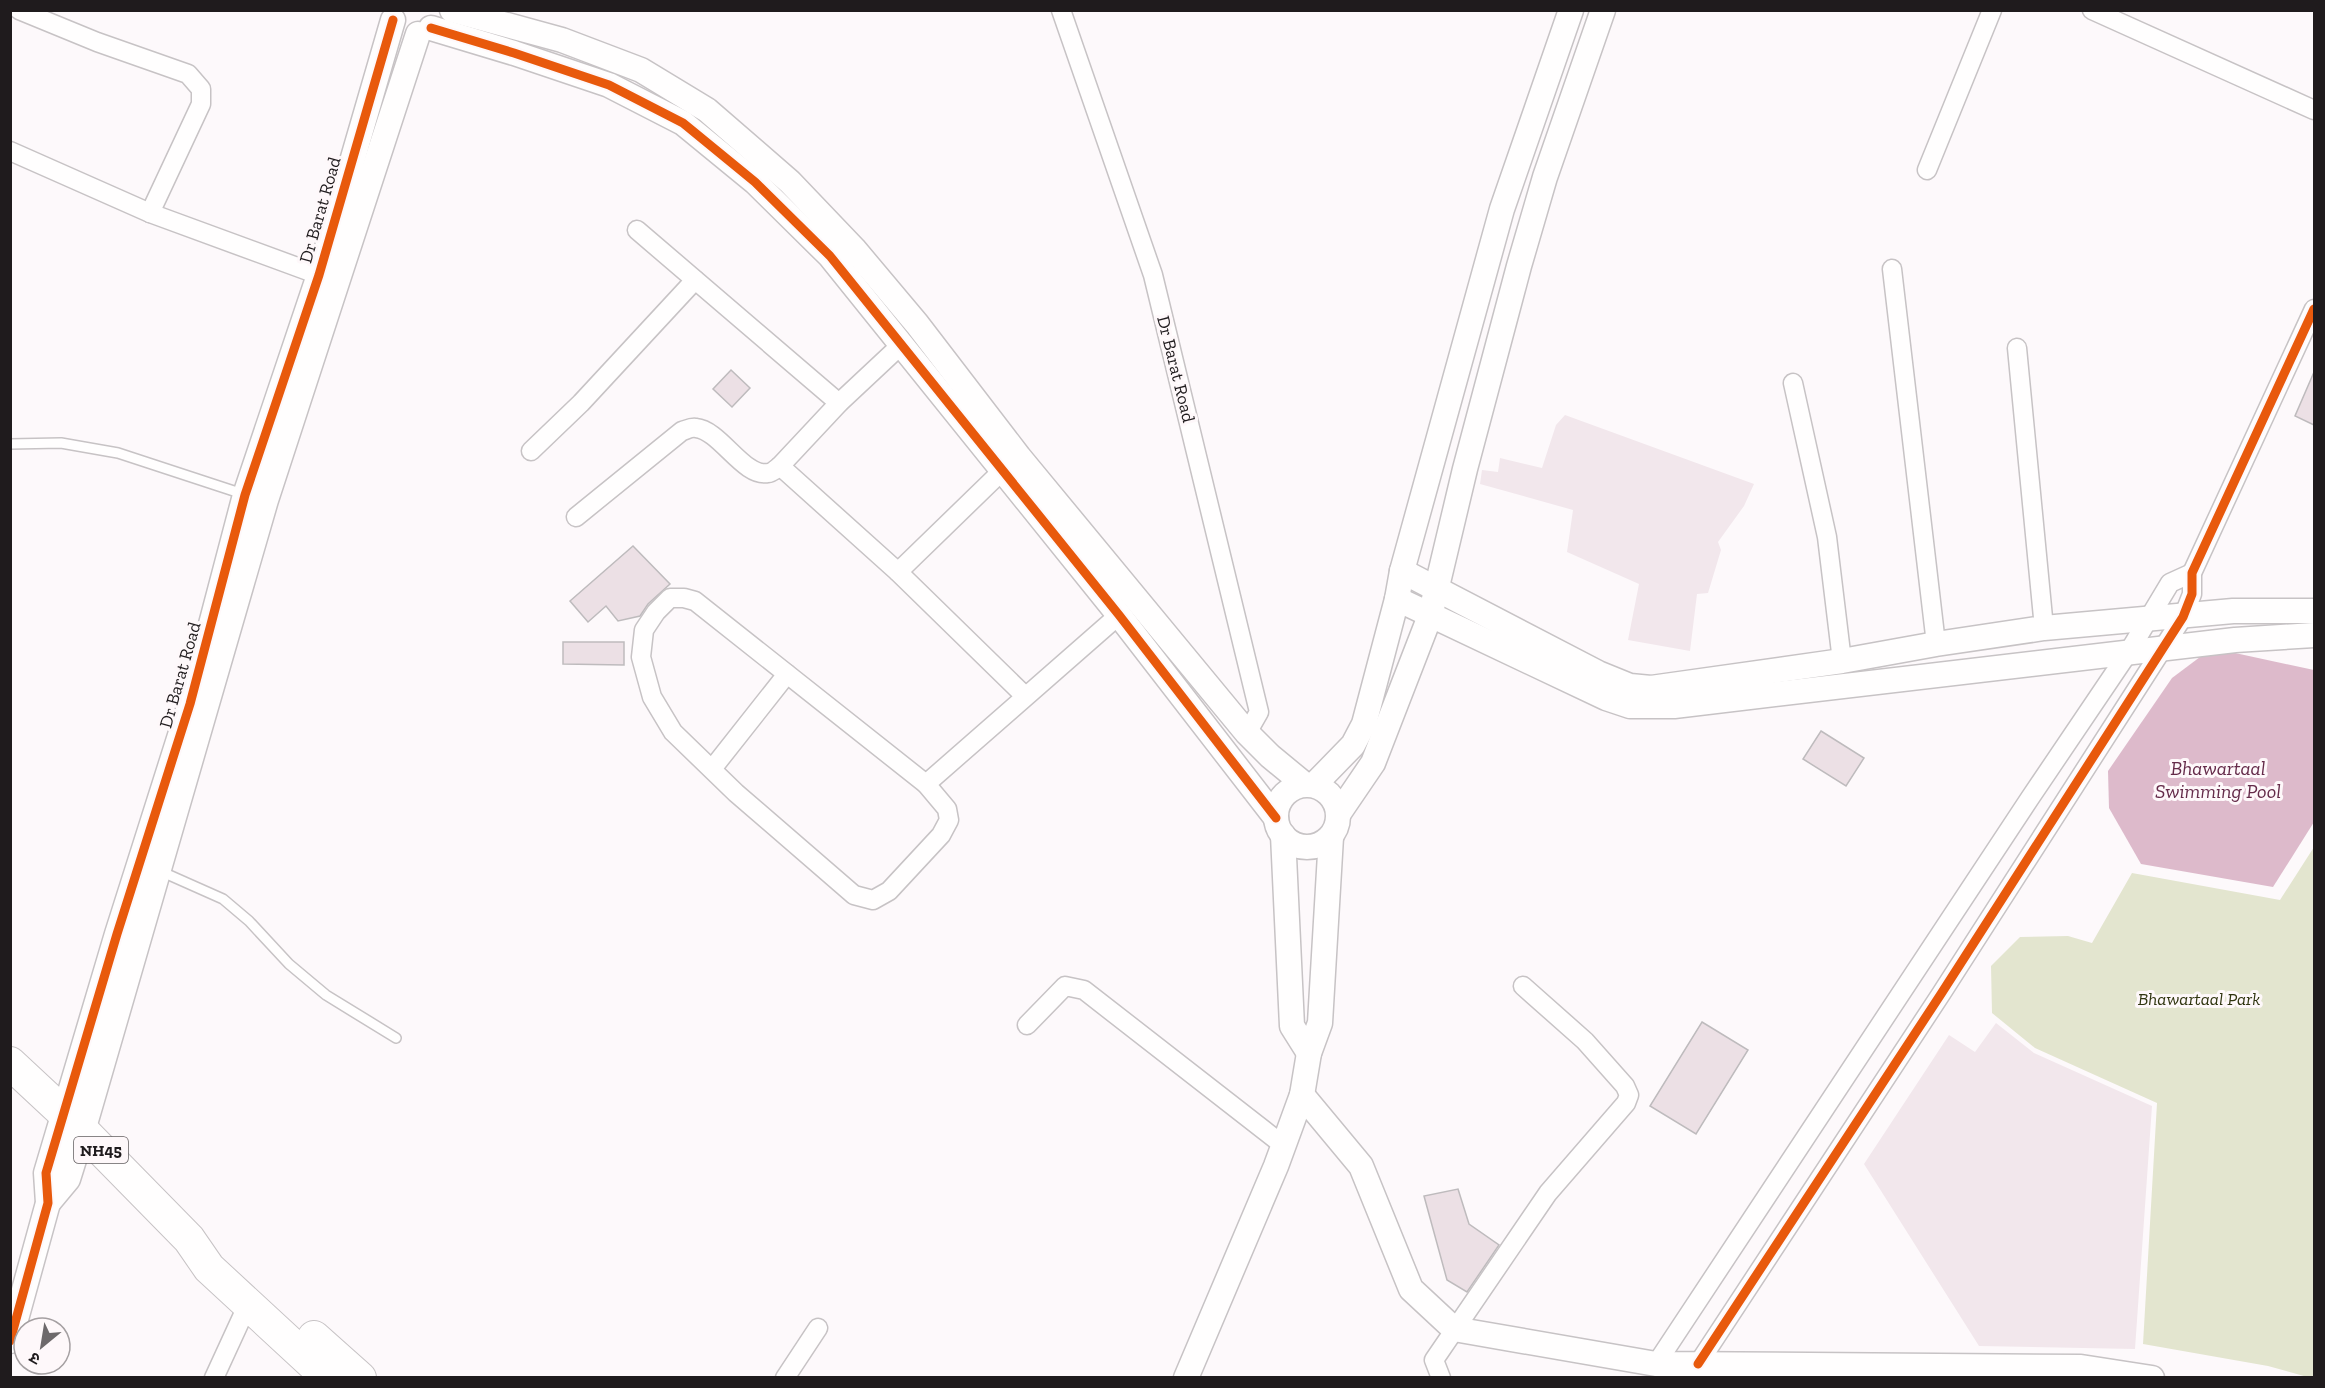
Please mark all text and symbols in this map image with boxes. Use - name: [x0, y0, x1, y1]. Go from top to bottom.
- street label: Dr Barat Road: [294, 154, 346, 266]
- street label: Dr Barat Road: [1152, 313, 1200, 425]
- street label: Dr Barat Road: [154, 619, 206, 731]
- water label: Bhawartaal Swimming Pool: [2155, 756, 2281, 803]
- park label: Bhawartaal Park: [2138, 988, 2260, 1010]
- road number: NH45: [74, 1137, 128, 1163]
- north arrow: [12, 1316, 72, 1376]
- text: उ: [25, 1348, 44, 1369]

